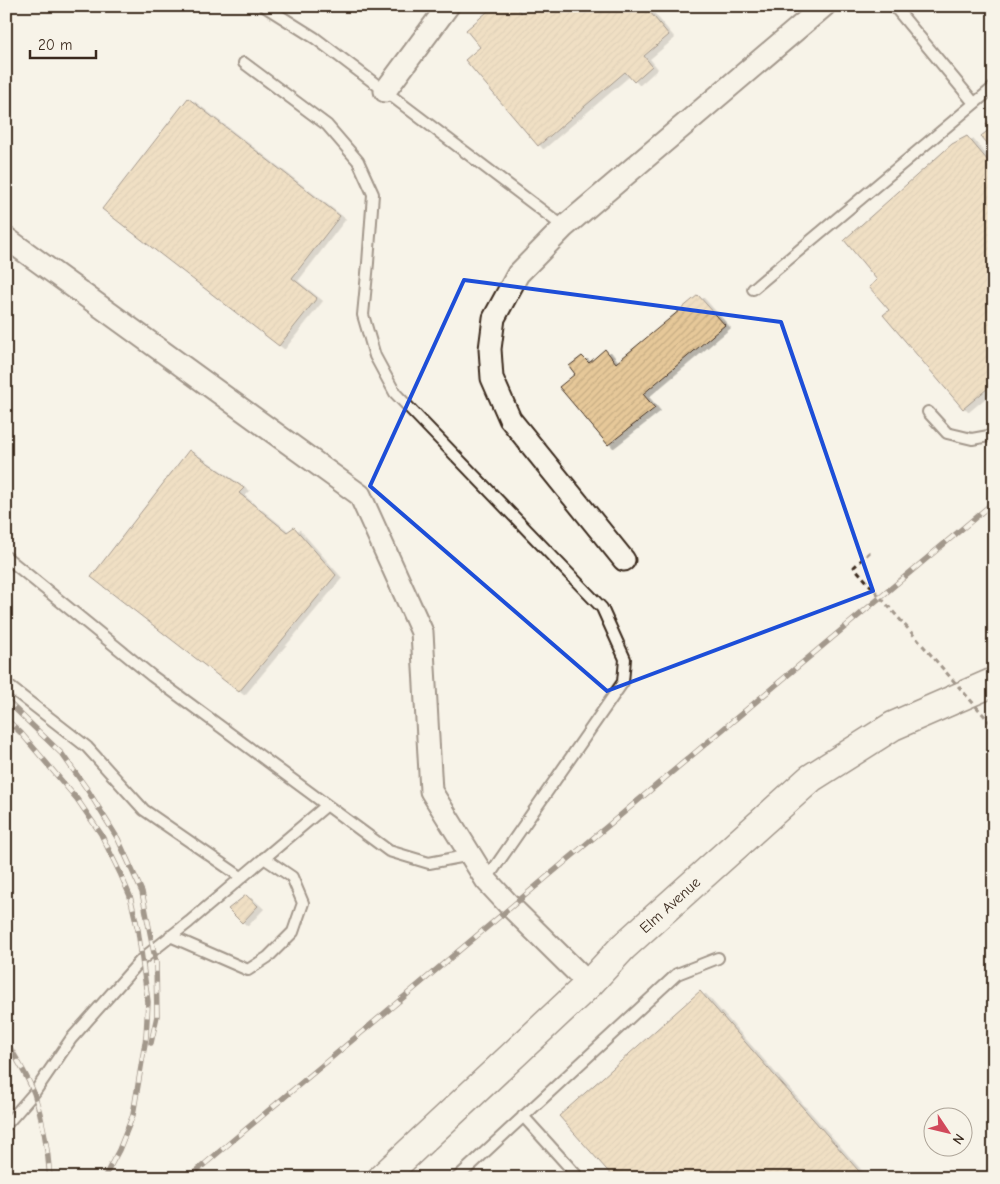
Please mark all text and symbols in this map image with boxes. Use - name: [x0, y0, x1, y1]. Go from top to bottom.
- scale bar: [30, 28, 96, 60]
- text: 20 m: [38, 36, 72, 54]
- street label: Elm Avenue: [636, 873, 704, 937]
- north arrow: [922, 1106, 972, 1156]
- text: N: [949, 1131, 968, 1148]

